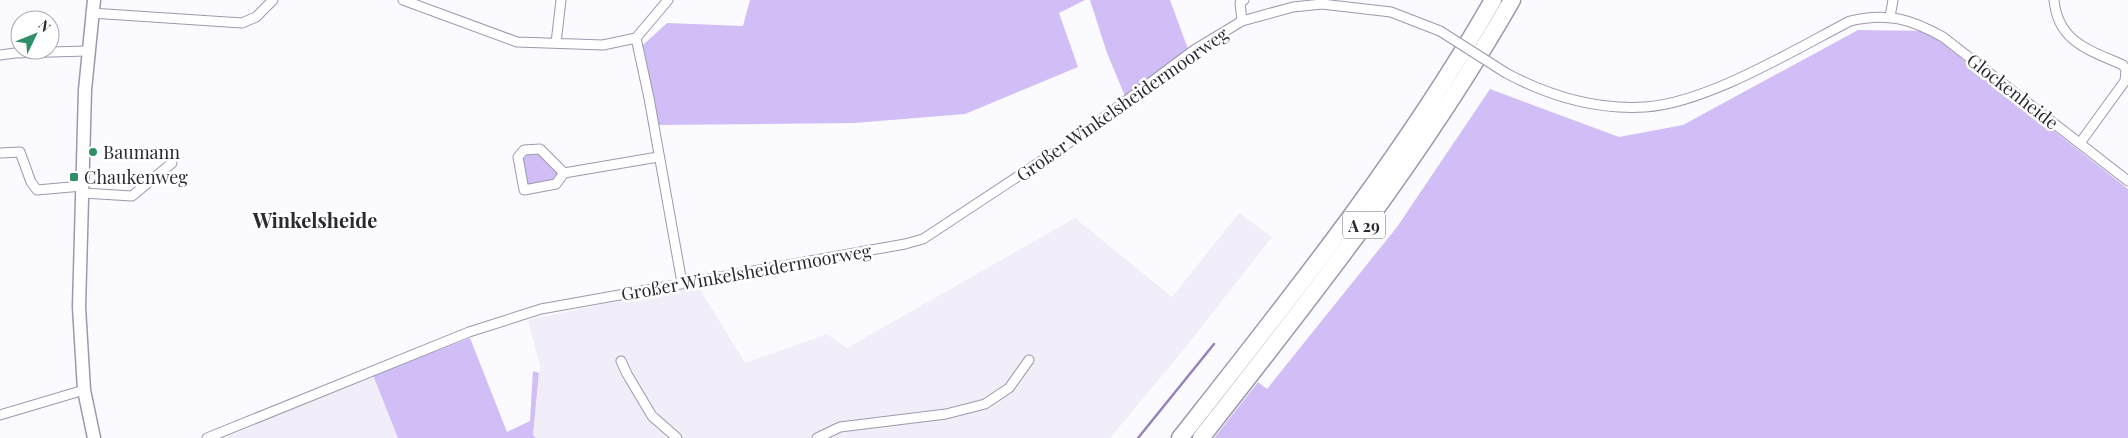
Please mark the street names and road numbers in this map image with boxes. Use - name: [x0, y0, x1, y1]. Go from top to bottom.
- street label: Großer Winkelsheidermoorweg: [1011, 21, 1233, 187]
- street label: Glockenheide: [1962, 48, 2064, 134]
- road number: A 29: [1343, 212, 1385, 238]
- street label: Großer Winkelsheidermoorweg: [619, 238, 873, 306]

